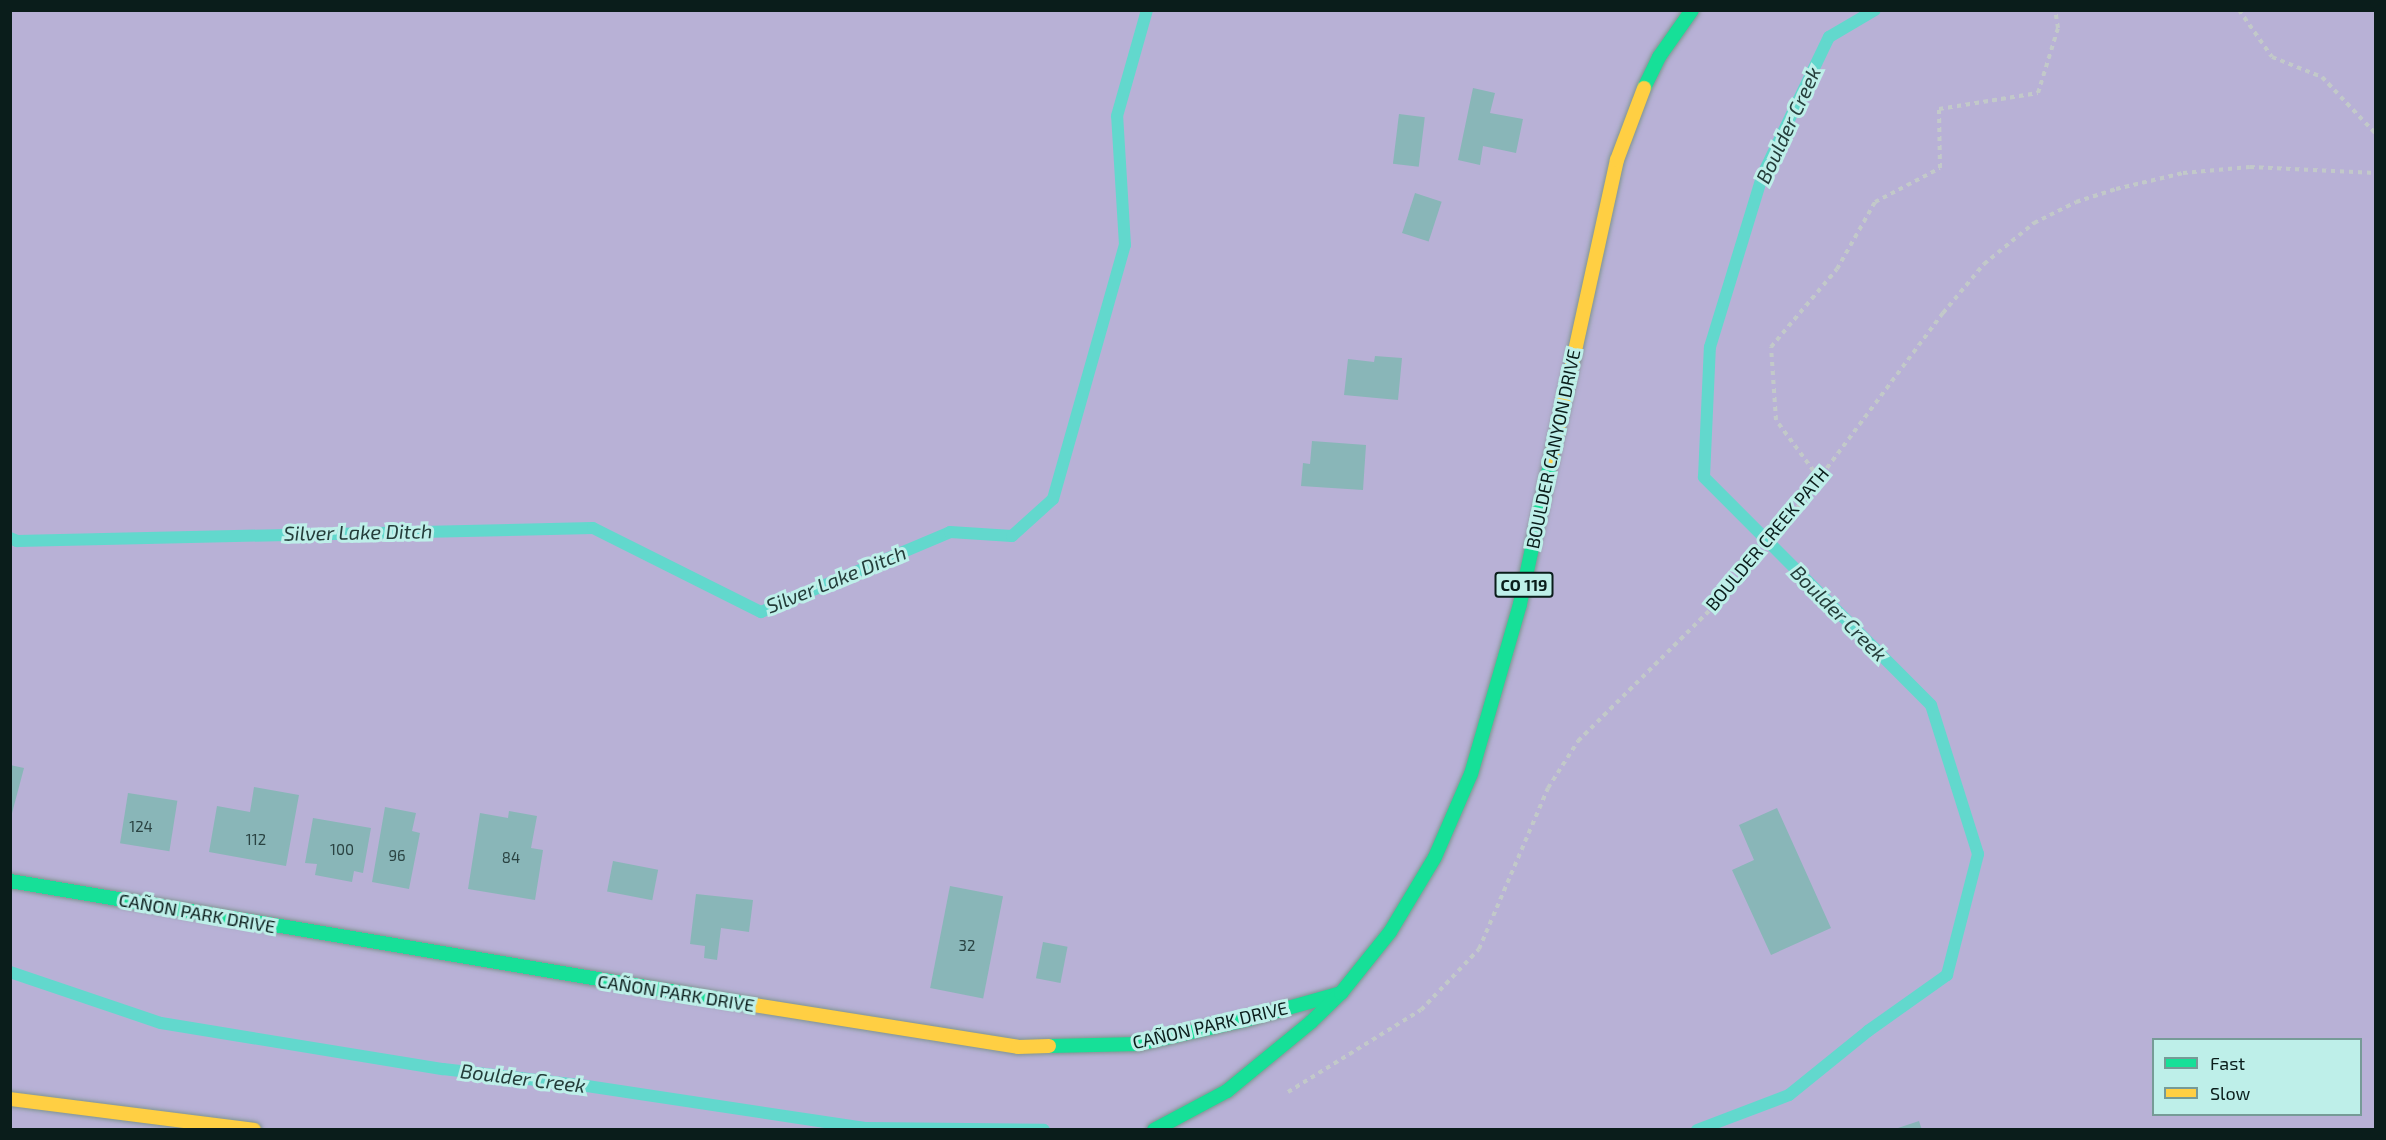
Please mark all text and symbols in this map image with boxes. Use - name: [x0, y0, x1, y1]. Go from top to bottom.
- water label: Boulder Creek: [1750, 63, 1826, 187]
- street label: BOULDER CANYON DRIVE: [1521, 347, 1585, 551]
- street label: BOULDER CREEK PATH: [1701, 463, 1833, 615]
- water label: Silver Lake Ditch: [283, 519, 433, 545]
- water label: Silver Lake Ditch: [762, 540, 910, 618]
- water label: Boulder Creek: [1786, 560, 1892, 666]
- road number: CO 119: [1494, 572, 1554, 598]
- house number: 124: [129, 818, 153, 836]
- house number: 112: [246, 831, 266, 849]
- house number: 100: [330, 841, 354, 859]
- house number: 96: [388, 847, 406, 865]
- house number: 84: [502, 849, 520, 867]
- street label: CAÑON PARK DRIVE: [117, 889, 277, 937]
- house number: 32: [959, 937, 975, 955]
- street label: CAÑON PARK DRIVE: [596, 970, 756, 1016]
- street label: CAÑON PARK DRIVE: [1130, 997, 1290, 1053]
- legend: [2152, 1038, 2362, 1116]
- text: Fast: [2210, 1052, 2245, 1074]
- water label: Boulder Creek: [459, 1058, 587, 1098]
- text: Slow: [2210, 1082, 2250, 1104]

